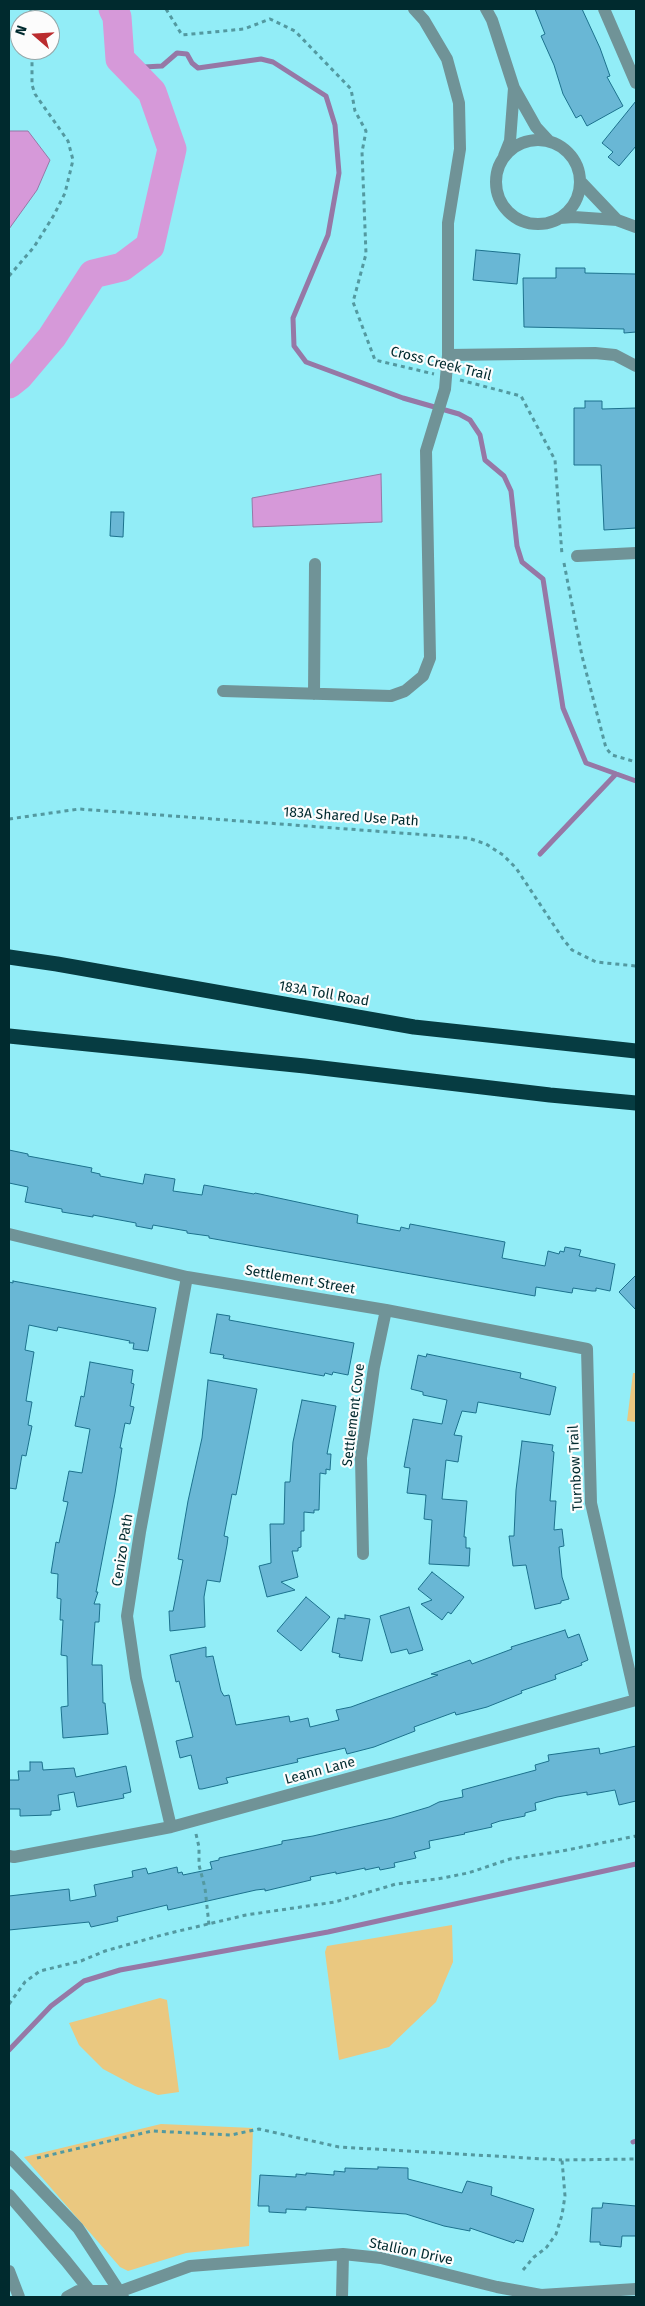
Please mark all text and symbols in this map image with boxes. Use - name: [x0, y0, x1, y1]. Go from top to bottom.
- north arrow: [10, 10, 60, 60]
- text: N: [12, 23, 31, 37]
- street label: Cross Creek Trail: [389, 343, 493, 385]
- street label: 183A Shared Use Path: [283, 804, 419, 830]
- street label: 183A Toll Road: [278, 978, 370, 1010]
- street label: Settlement Street: [244, 1262, 356, 1298]
- street label: Settlement Cove: [339, 1363, 369, 1467]
- street label: Turnbow Trail: [565, 1425, 587, 1511]
- street label: Cenizo Path: [109, 1512, 137, 1588]
- street label: Leann Lane: [283, 1754, 357, 1788]
- street label: Stallion Drive: [368, 2235, 454, 2269]

